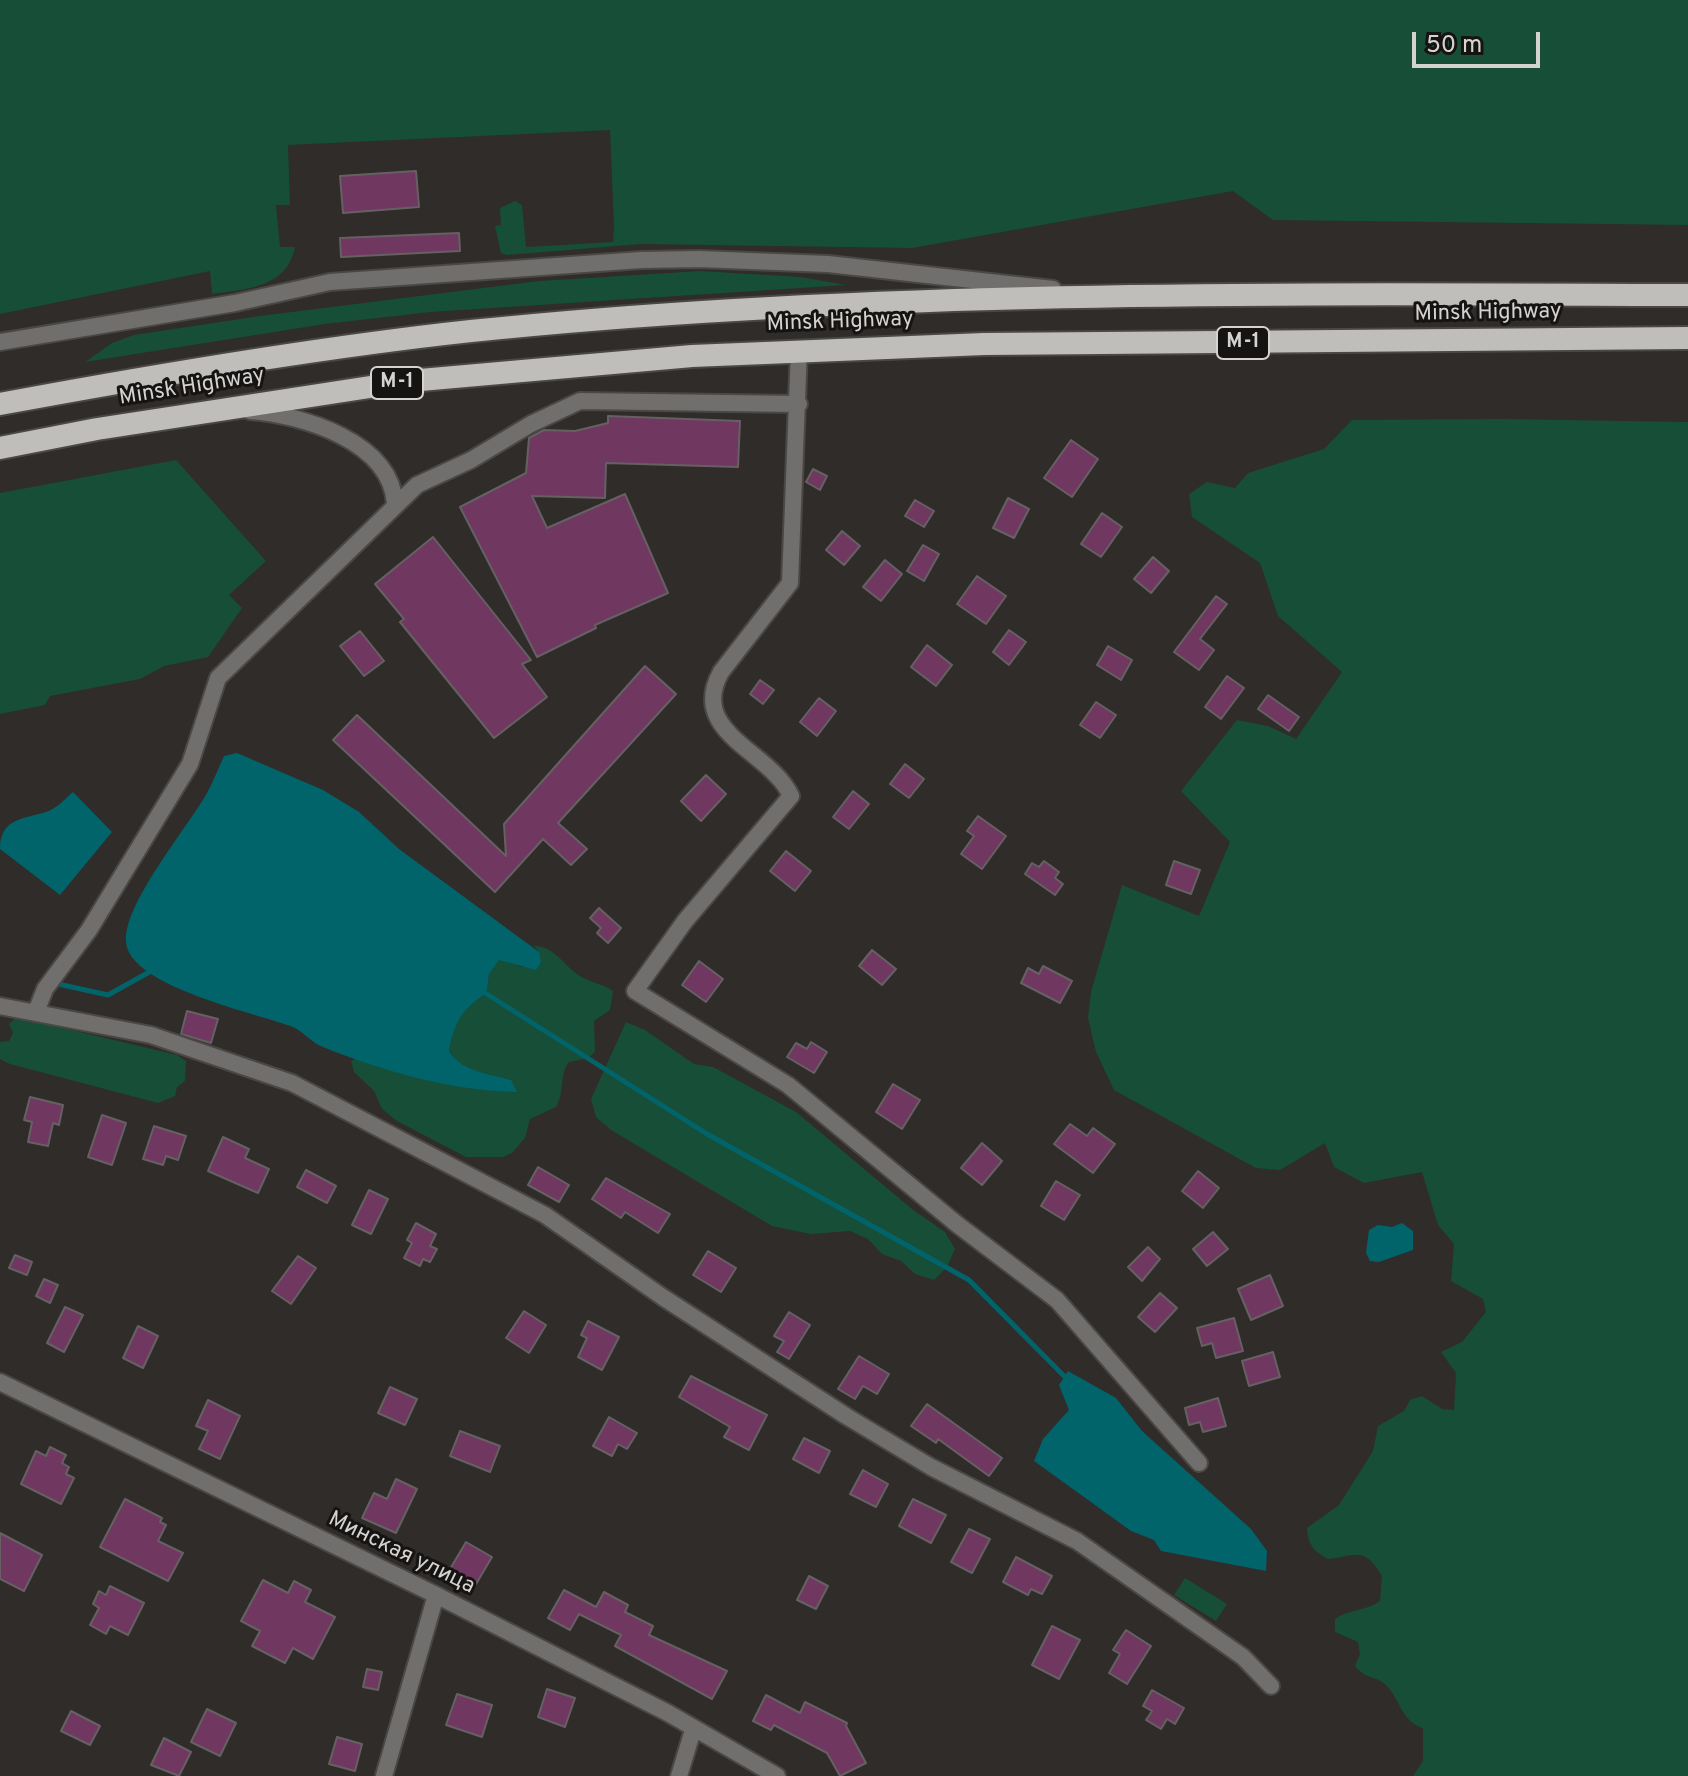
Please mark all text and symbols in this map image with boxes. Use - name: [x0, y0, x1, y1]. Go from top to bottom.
- scale bar: [1416, 16, 1544, 66]
- text: 50 m: [1426, 31, 1482, 61]
- street label: Minsk Highway: [1414, 300, 1562, 328]
- street label: Minsk Highway: [766, 307, 914, 339]
- road number: М-1: [1217, 327, 1269, 359]
- street label: Minsk Highway: [117, 363, 267, 413]
- road number: М-1: [371, 367, 423, 399]
- street label: Минская улица: [323, 1507, 479, 1601]

